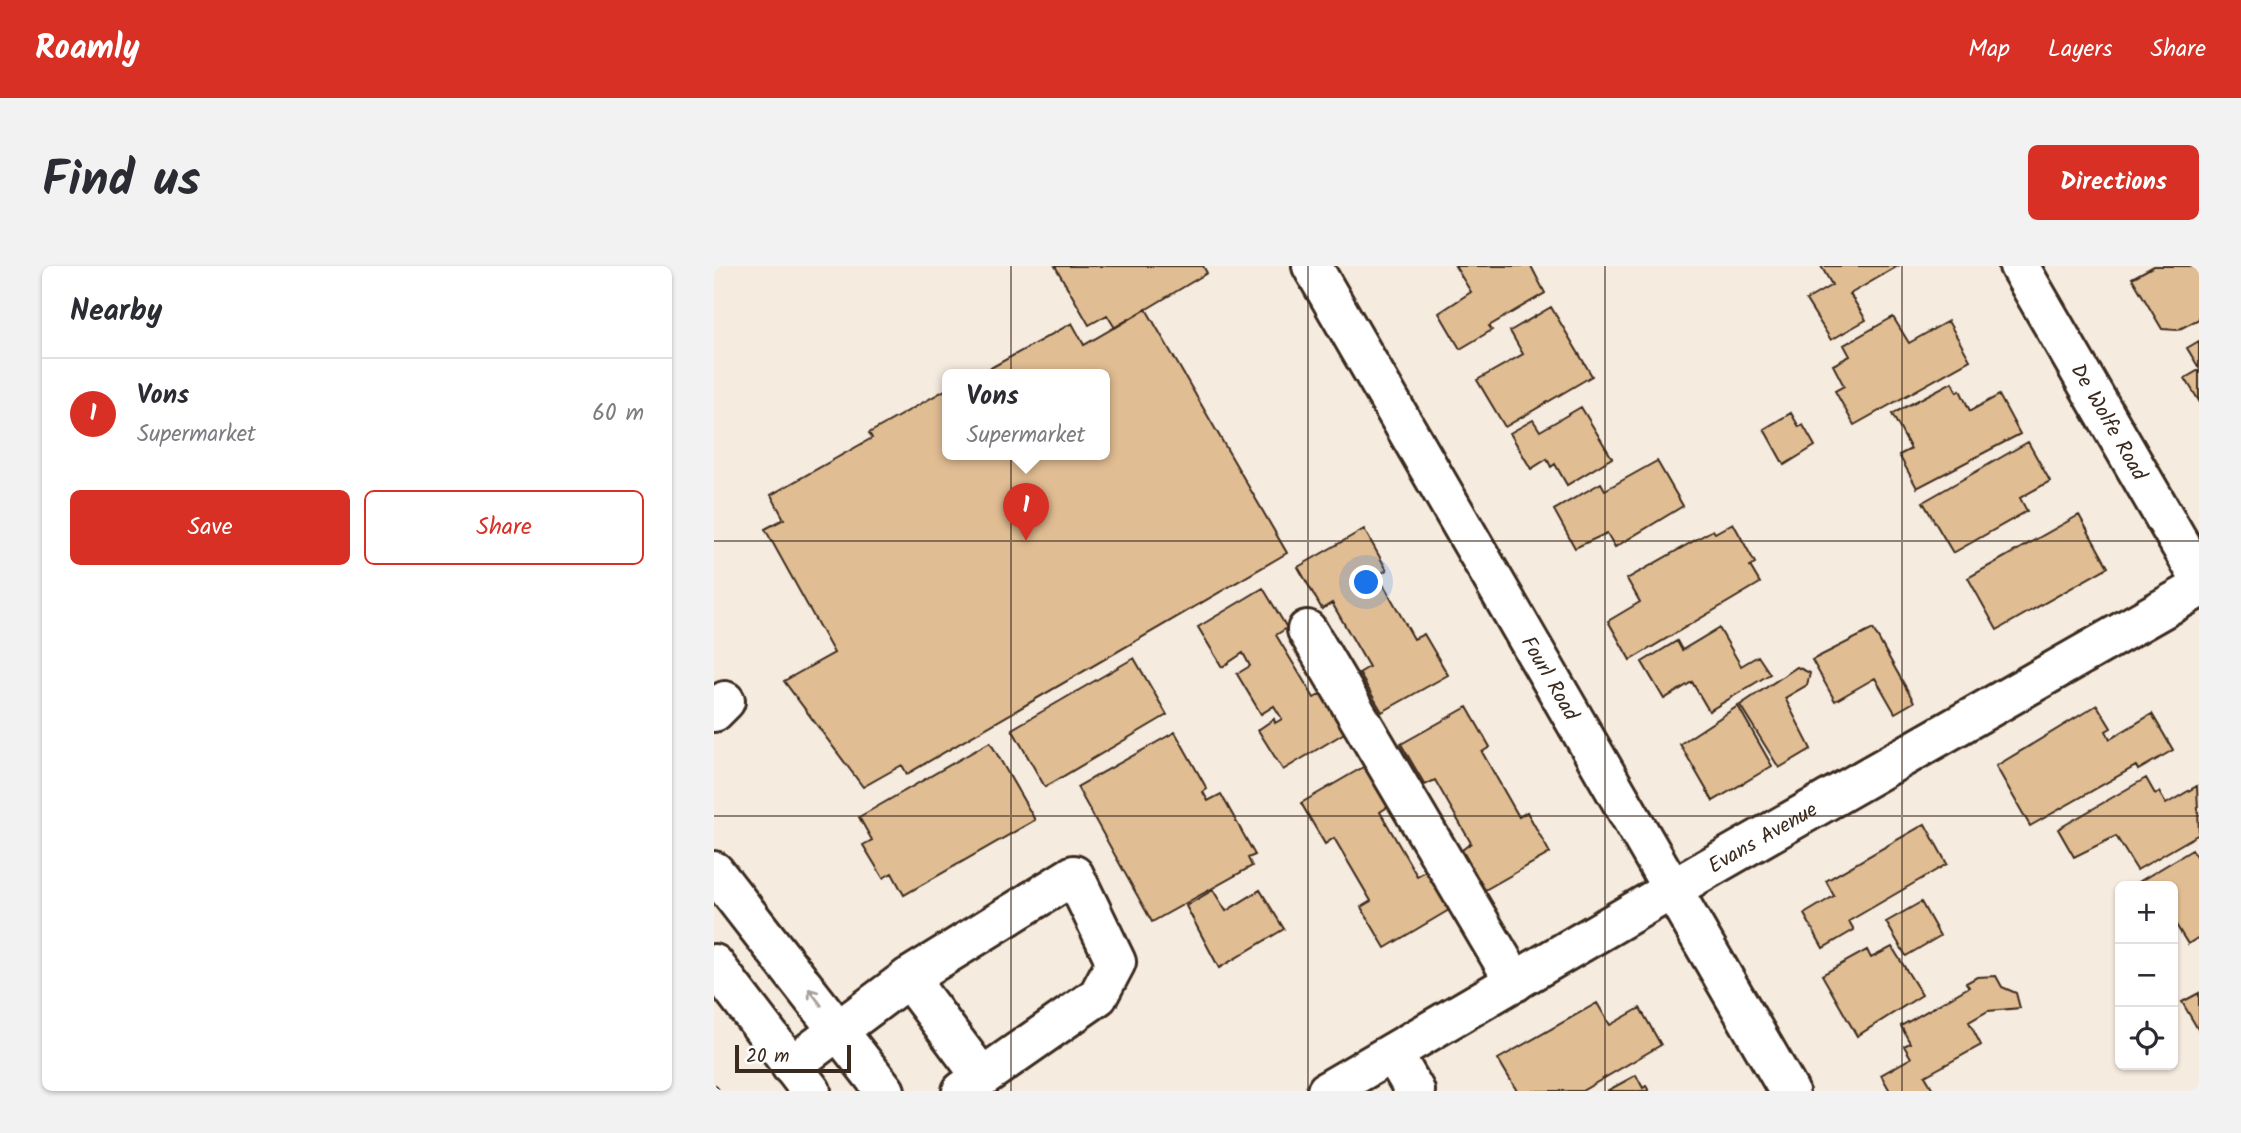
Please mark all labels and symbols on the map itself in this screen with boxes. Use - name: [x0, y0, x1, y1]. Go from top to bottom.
- street label: De Wolfe Road: [2061, 358, 2155, 488]
- pin: 1: [1003, 483, 1049, 541]
- your location: [1349, 565, 1383, 599]
- street label: Fourl Road: [1511, 630, 1587, 728]
- street label: Evans Avenue: [1702, 794, 1825, 883]
- one-way arrow: [807, 989, 822, 1007]
- scale bar: [735, 1042, 850, 1074]

